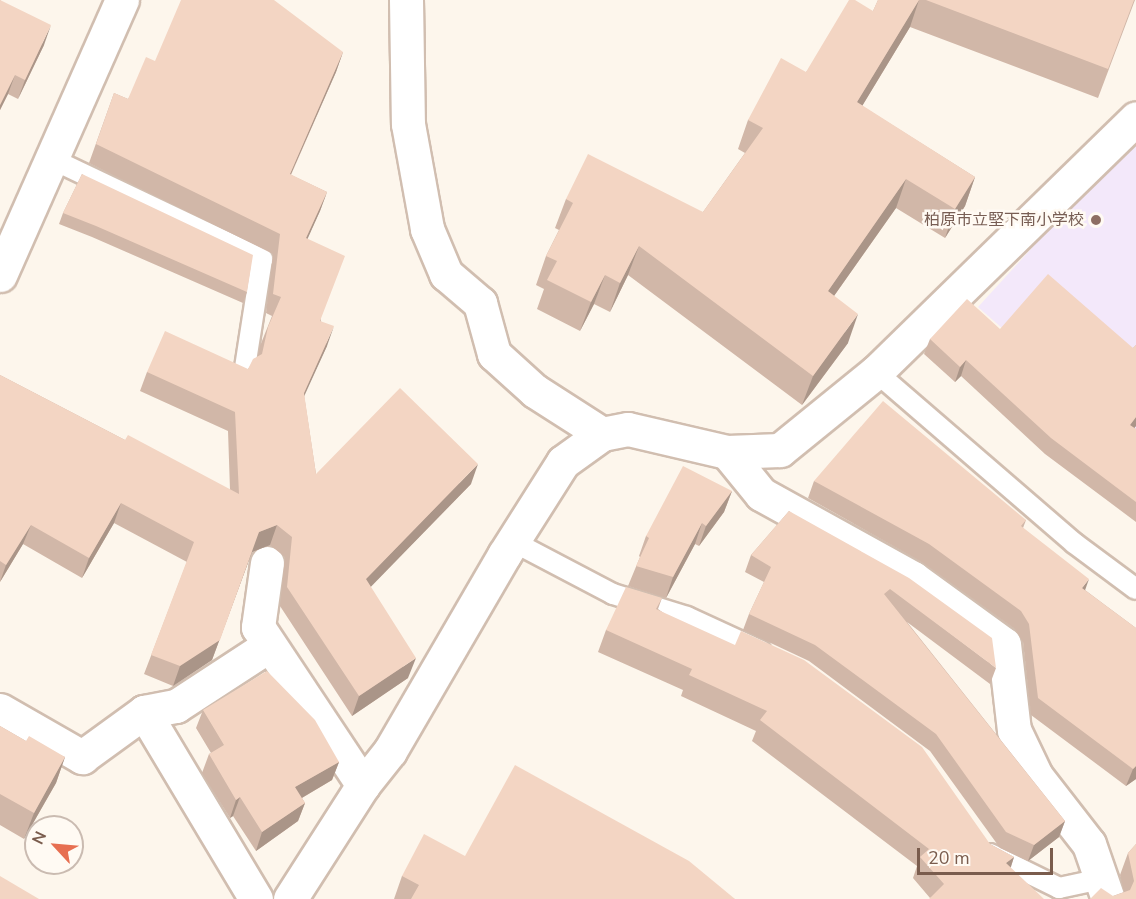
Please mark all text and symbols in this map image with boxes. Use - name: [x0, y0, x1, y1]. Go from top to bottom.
- place label: 柏原市立堅下南小学校: [924, 210, 1084, 230]
- marker: 柏原市立堅下南小学校: [1089, 213, 1103, 227]
- north arrow: [24, 815, 84, 875]
- text: N: [27, 828, 52, 848]
- scale bar: [920, 836, 1056, 874]
- text: 20 m: [928, 846, 970, 870]

